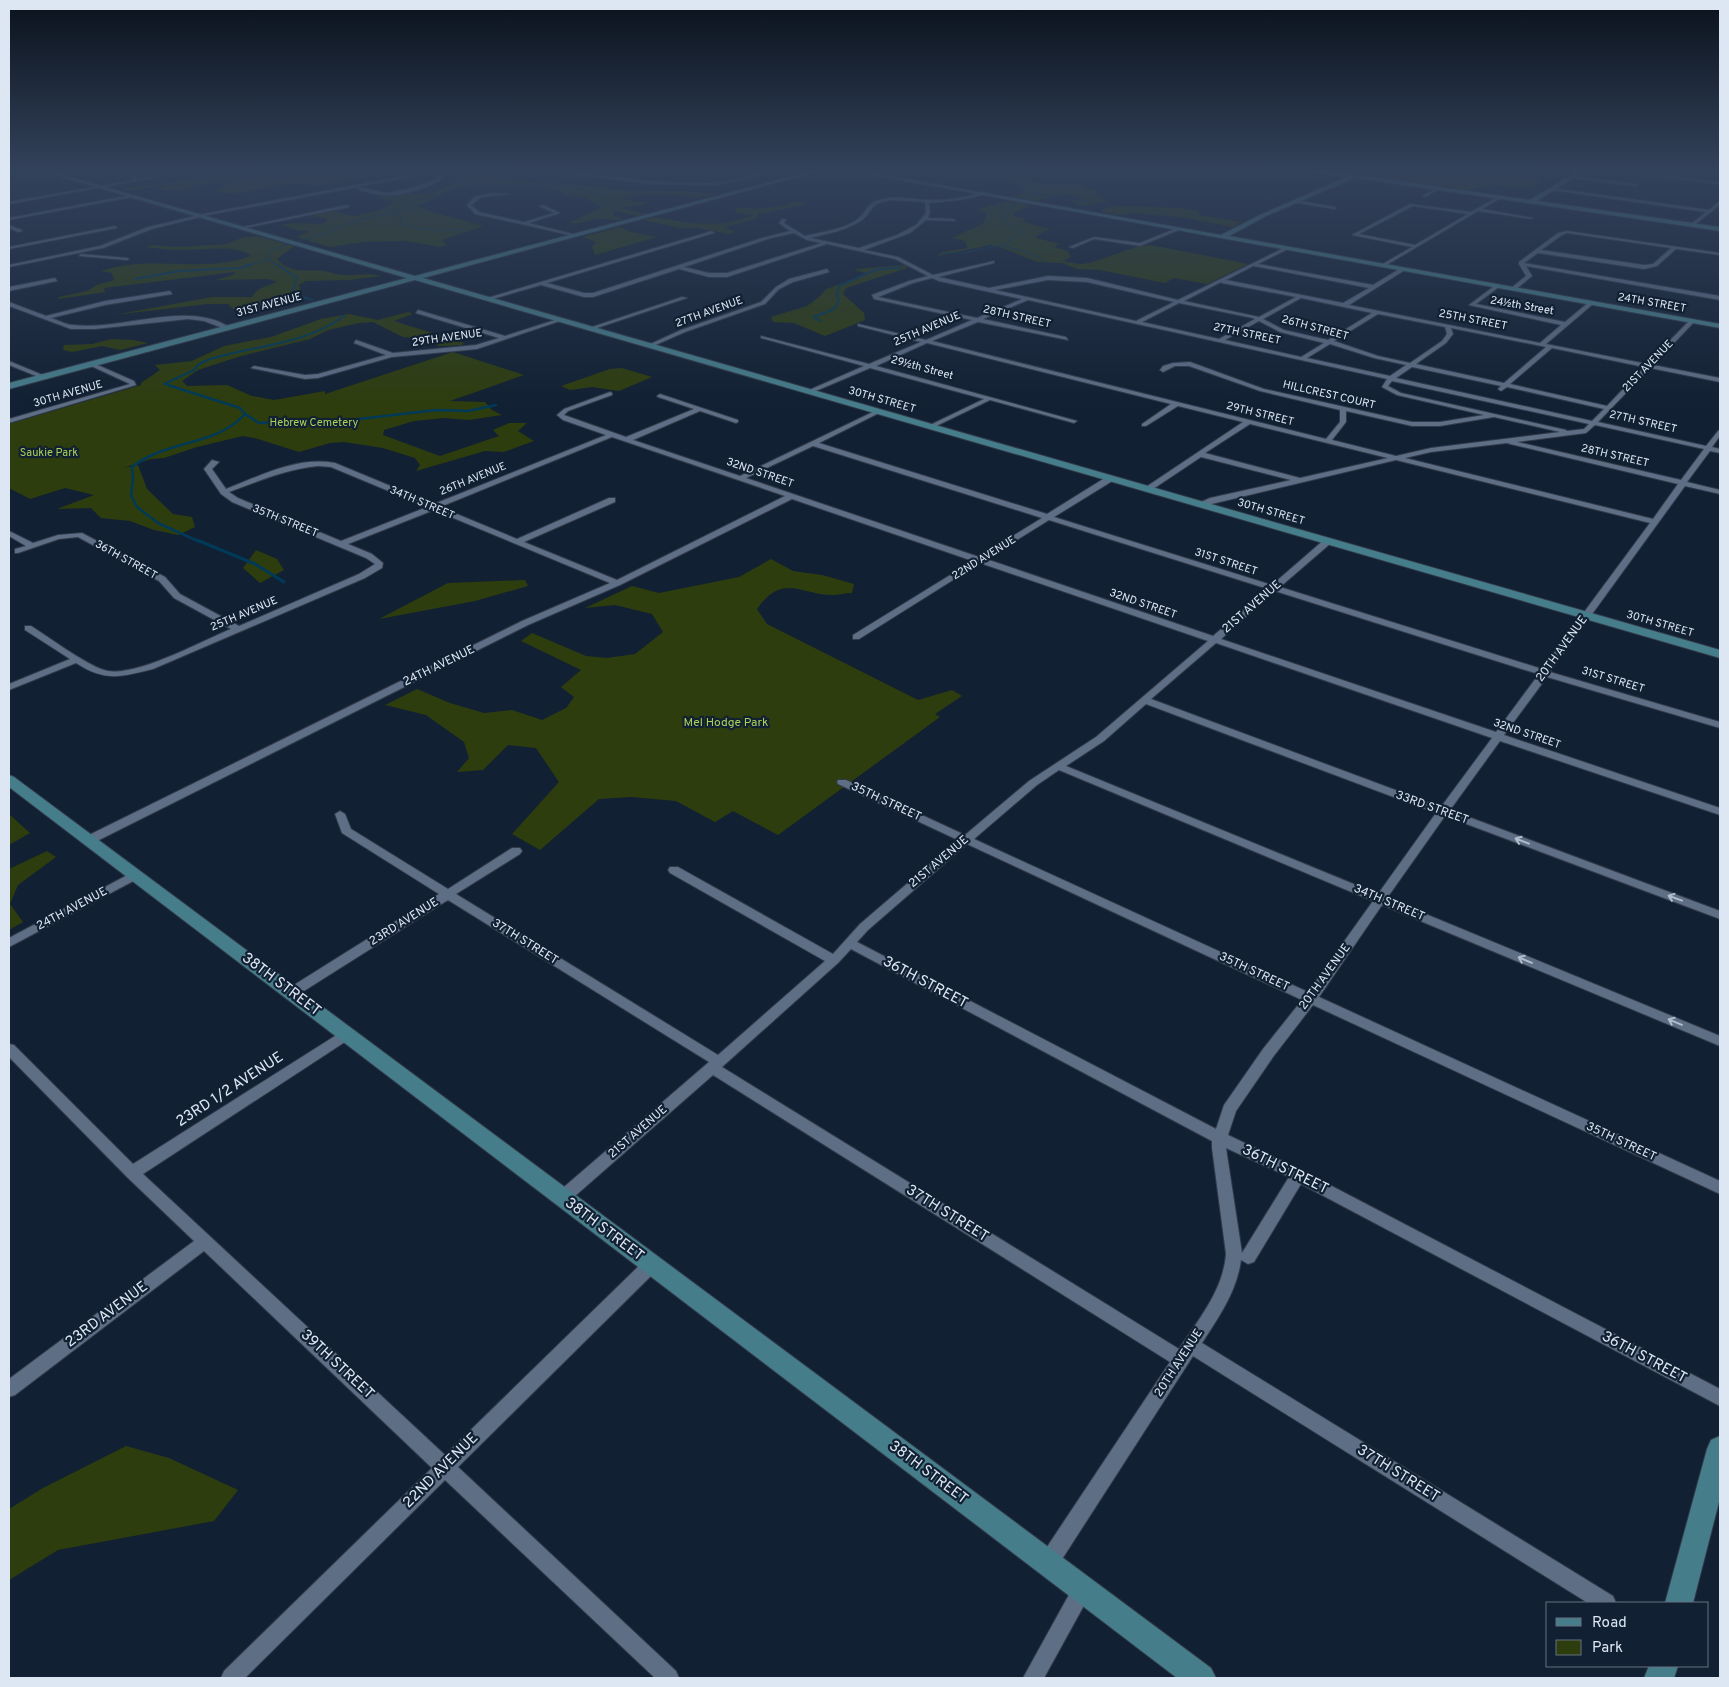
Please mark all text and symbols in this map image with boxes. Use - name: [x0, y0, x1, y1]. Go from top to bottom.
- street label: 31ST AVENUE: [235, 290, 303, 320]
- street label: 24TH STREET: [1617, 290, 1687, 316]
- street label: 27TH AVENUE: [673, 293, 745, 331]
- street label: 24½th Street: [1489, 294, 1555, 318]
- street label: 28TH STREET: [982, 302, 1052, 332]
- street label: 25TH STREET: [1437, 306, 1509, 334]
- street label: 25TH AVENUE: [891, 309, 963, 349]
- street label: 26TH STREET: [1280, 312, 1350, 344]
- street label: 27TH STREET: [1212, 320, 1282, 348]
- street label: 29TH AVENUE: [411, 326, 483, 350]
- street label: 21ST AVENUE: [1620, 337, 1676, 395]
- street label: 29½th Street: [889, 353, 955, 383]
- street label: 30TH AVENUE: [32, 377, 104, 411]
- street label: HILLCREST COURT: [1281, 378, 1377, 412]
- street label: 30TH STREET: [847, 384, 917, 416]
- street label: 29TH STREET: [1225, 399, 1295, 429]
- street label: 27TH STREET: [1608, 407, 1678, 437]
- park label: Hebrew Cemetery: [270, 416, 359, 430]
- street label: 28TH STREET: [1580, 441, 1650, 471]
- park label: Saukie Park: [20, 446, 78, 460]
- street label: 32ND STREET: [724, 455, 796, 491]
- street label: 26TH AVENUE: [438, 459, 508, 499]
- street label: 34TH STREET: [387, 483, 457, 523]
- street label: 30TH STREET: [1236, 496, 1306, 528]
- street label: 35TH STREET: [250, 501, 320, 541]
- street label: 22ND AVENUE: [949, 533, 1019, 583]
- street label: 36TH STREET: [92, 537, 160, 583]
- street label: 31ST STREET: [1193, 545, 1259, 579]
- street label: 21ST AVENUE: [1219, 577, 1285, 637]
- street label: 32ND STREET: [1107, 586, 1179, 622]
- street label: 25TH AVENUE: [208, 594, 280, 634]
- street label: 30TH STREET: [1625, 608, 1695, 640]
- street label: 20TH AVENUE: [1533, 613, 1591, 685]
- street label: 24TH AVENUE: [401, 642, 477, 690]
- street label: 31ST STREET: [1580, 664, 1646, 696]
- park label: Mel Hodge Park: [684, 715, 768, 731]
- street label: 32ND STREET: [1491, 716, 1563, 752]
- street label: 35TH STREET: [848, 779, 924, 825]
- street label: 33RD STREET: [1393, 787, 1471, 829]
- street label: 21ST AVENUE: [906, 832, 972, 892]
- one-way arrow: [1515, 836, 1531, 845]
- street label: 34TH STREET: [1351, 881, 1427, 925]
- street label: 24TH AVENUE: [34, 884, 110, 934]
- one-way arrow: [1667, 893, 1683, 902]
- street label: 23RD AVENUE: [366, 894, 442, 950]
- street label: 37TH STREET: [489, 915, 561, 969]
- street label: 20TH AVENUE: [1296, 941, 1354, 1013]
- street label: 38TH STREET: [238, 949, 324, 1021]
- street label: 35TH STREET: [1216, 949, 1292, 995]
- street label: 36TH STREET: [879, 953, 971, 1013]
- one-way arrow: [1518, 954, 1533, 964]
- one-way arrow: [1668, 1017, 1683, 1026]
- street label: 23RD 1/2 AVENUE: [173, 1048, 287, 1132]
- street label: 21ST AVENUE: [605, 1102, 671, 1162]
- street label: 35TH STREET: [1583, 1119, 1659, 1165]
- street label: 36TH STREET: [1239, 1141, 1331, 1199]
- street label: 37TH STREET: [902, 1181, 992, 1247]
- street label: 38TH STREET: [561, 1194, 647, 1266]
- street label: 23RD AVENUE: [62, 1278, 152, 1352]
- street label: 39TH STREET: [296, 1326, 378, 1404]
- street label: 20TH AVENUE: [1151, 1326, 1207, 1400]
- street label: 36TH STREET: [1598, 1328, 1690, 1388]
- street label: 22ND AVENUE: [399, 1429, 483, 1513]
- street label: 38TH STREET: [885, 1437, 971, 1509]
- street label: 37TH STREET: [1353, 1441, 1443, 1507]
- legend: [1546, 1602, 1709, 1667]
- text: Road: [1592, 1614, 1627, 1633]
- text: Park: [1592, 1639, 1623, 1658]

